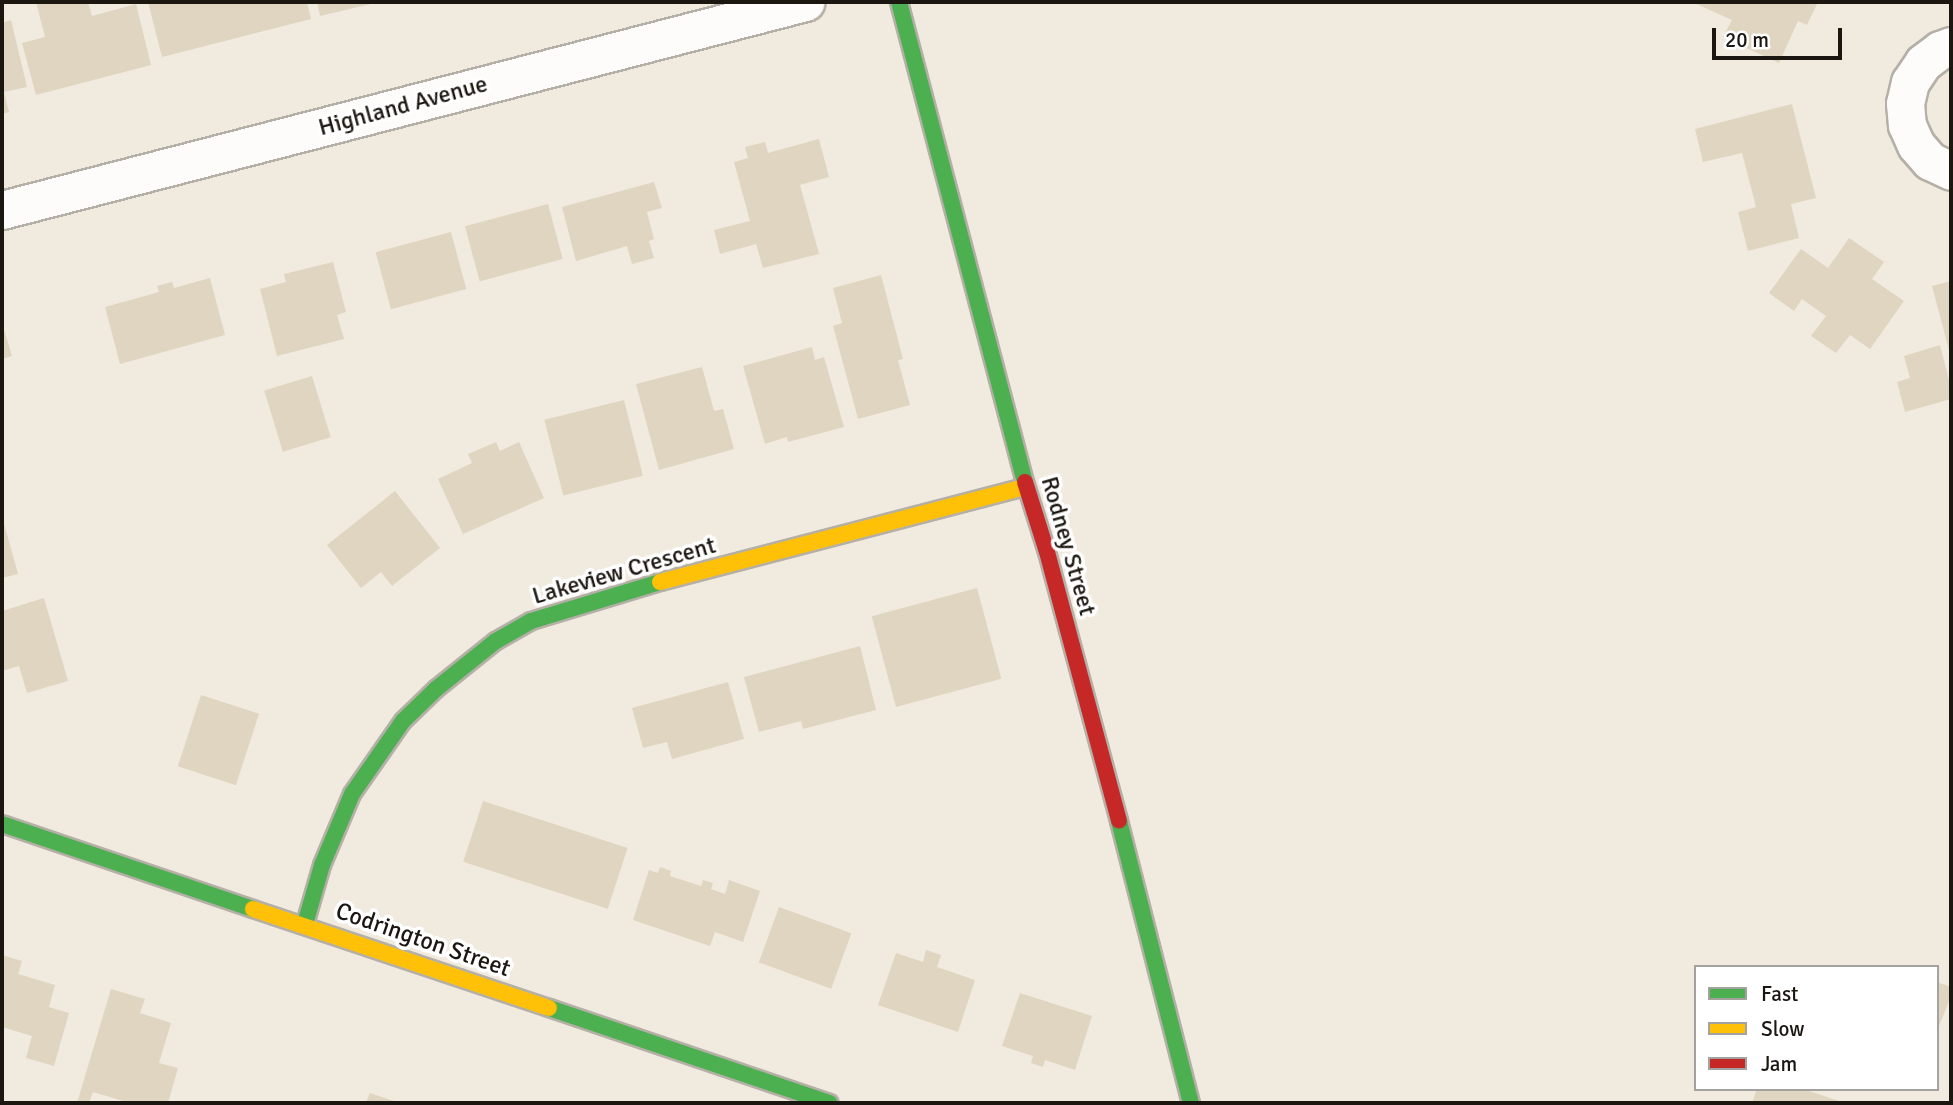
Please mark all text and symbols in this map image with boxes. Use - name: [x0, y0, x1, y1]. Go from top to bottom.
- scale bar: [1715, 14, 1844, 58]
- text: 20 m: [1725, 27, 1769, 53]
- street label: Highland Avenue: [315, 70, 491, 142]
- street label: Rodney Street: [1034, 473, 1102, 619]
- street label: Lakeview Crescent: [529, 531, 719, 611]
- street label: Codrington Street: [332, 897, 514, 983]
- legend: [1694, 965, 1939, 1091]
- text: Fast: [1761, 981, 1798, 1007]
- text: Slow: [1761, 1016, 1805, 1042]
- text: Jam: [1761, 1051, 1797, 1077]

